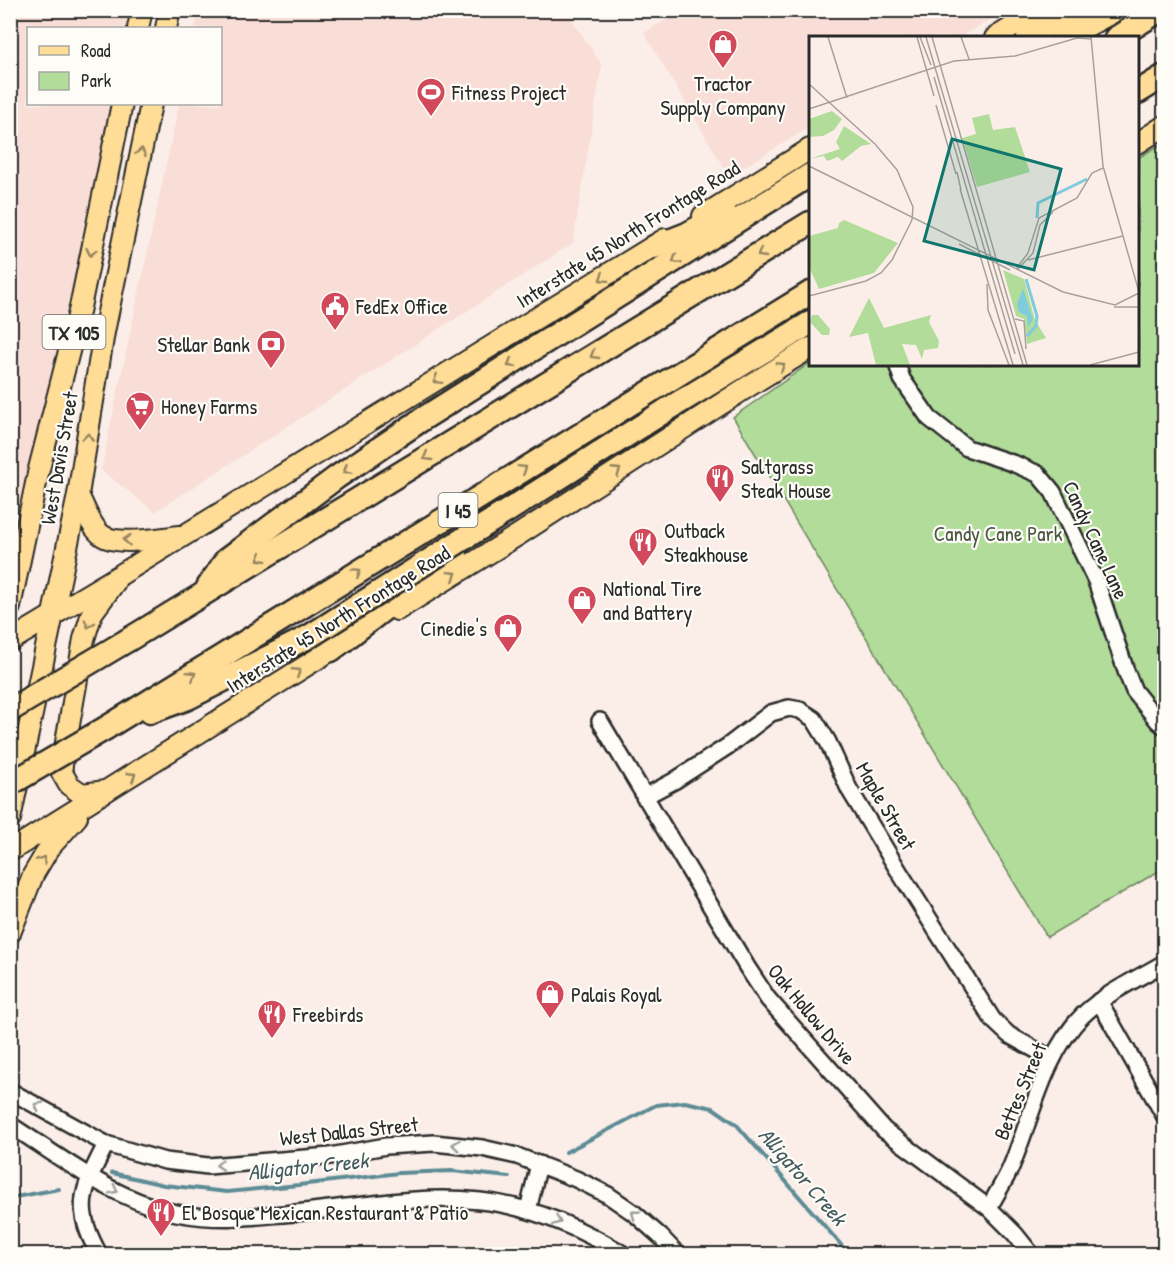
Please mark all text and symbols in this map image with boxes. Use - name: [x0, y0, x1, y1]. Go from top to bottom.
- legend: [27, 27, 222, 105]
- shop icon: Tractor Supply Company: [707, 28, 739, 70]
- inset map: [809, 36, 1139, 366]
- text: Road: [81, 38, 111, 63]
- text: Park: [81, 68, 112, 93]
- place label: Tractor Supply Company: [660, 69, 786, 122]
- sports icon: Fitness Project: [415, 76, 447, 118]
- place label: Fitness Project: [451, 78, 567, 107]
- one-way arrow: [134, 147, 147, 157]
- street label: Interstate 45 North Frontage Road: [511, 153, 745, 315]
- one-way arrow: [757, 246, 767, 258]
- one-way arrow: [85, 247, 98, 257]
- one-way arrow: [672, 253, 682, 265]
- one-way arrow: [599, 270, 609, 282]
- public building icon: FedEx Office: [319, 290, 351, 332]
- place label: FedEx Office: [355, 292, 448, 321]
- road number: TX 105: [42, 315, 106, 349]
- bank icon: Stellar Bank: [255, 328, 287, 370]
- place label: Stellar Bank: [157, 330, 250, 359]
- one-way arrow: [590, 348, 600, 360]
- one-way arrow: [507, 356, 517, 368]
- one-way arrow: [775, 361, 785, 373]
- one-way arrow: [433, 373, 443, 385]
- street label: West Davis Street: [33, 388, 85, 527]
- supermarket icon: Honey Farms: [124, 390, 156, 432]
- place label: Honey Farms: [161, 392, 257, 421]
- one-way arrow: [82, 433, 94, 442]
- one-way arrow: [423, 449, 434, 460]
- place label: Saltgrass Steak House: [741, 452, 831, 505]
- restaurant icon: Saltgrass Steak House: [704, 462, 736, 504]
- one-way arrow: [343, 463, 354, 474]
- one-way arrow: [517, 466, 528, 477]
- one-way arrow: [611, 466, 621, 478]
- street label: Candy Cane Lane: [1056, 476, 1136, 604]
- road number: I 45: [438, 493, 478, 527]
- place label: Outback Steakhouse: [664, 516, 748, 569]
- park label: Candy Cane Park: [934, 519, 1063, 548]
- restaurant icon: Outback Steakhouse: [627, 526, 659, 568]
- one-way arrow: [122, 534, 131, 547]
- street label: Interstate 45 North Frontage Road: [221, 538, 455, 700]
- one-way arrow: [257, 551, 267, 563]
- one-way arrow: [351, 567, 361, 579]
- one-way arrow: [447, 571, 457, 583]
- place label: National Tire and Battery: [603, 574, 702, 627]
- shop icon: National Tire and Battery: [566, 584, 598, 626]
- shop icon: Cinedie's: [492, 612, 524, 654]
- place label: Cinedie's: [420, 614, 487, 643]
- one-way arrow: [84, 618, 96, 629]
- one-way arrow: [290, 668, 301, 679]
- one-way arrow: [186, 670, 196, 682]
- street label: Maple Street: [849, 757, 923, 856]
- one-way arrow: [126, 771, 136, 783]
- one-way arrow: [35, 856, 46, 867]
- street label: Oak Hollow Drive: [761, 957, 863, 1071]
- shop icon: Palais Royal: [534, 978, 566, 1020]
- place label: Palais Royal: [571, 980, 662, 1009]
- restaurant icon: Freebirds: [256, 998, 288, 1040]
- place label: Freebirds: [292, 1000, 363, 1029]
- street label: Bettes Street: [986, 1037, 1054, 1144]
- one-way arrow: [33, 1101, 44, 1113]
- street label: West Dallas Street: [278, 1109, 420, 1153]
- water label: Alligator Creek: [752, 1121, 855, 1233]
- one-way arrow: [451, 1139, 460, 1152]
- water label: Alligator Creek: [246, 1145, 371, 1187]
- one-way arrow: [215, 1158, 224, 1171]
- one-way arrow: [107, 1182, 118, 1194]
- restaurant icon: El Bosque Mexican Restaurant & Patio: [145, 1196, 177, 1238]
- place label: El Bosque Mexican Restaurant & Patio: [182, 1198, 468, 1227]
- one-way arrow: [631, 1211, 642, 1222]
- one-way arrow: [551, 1214, 562, 1226]

